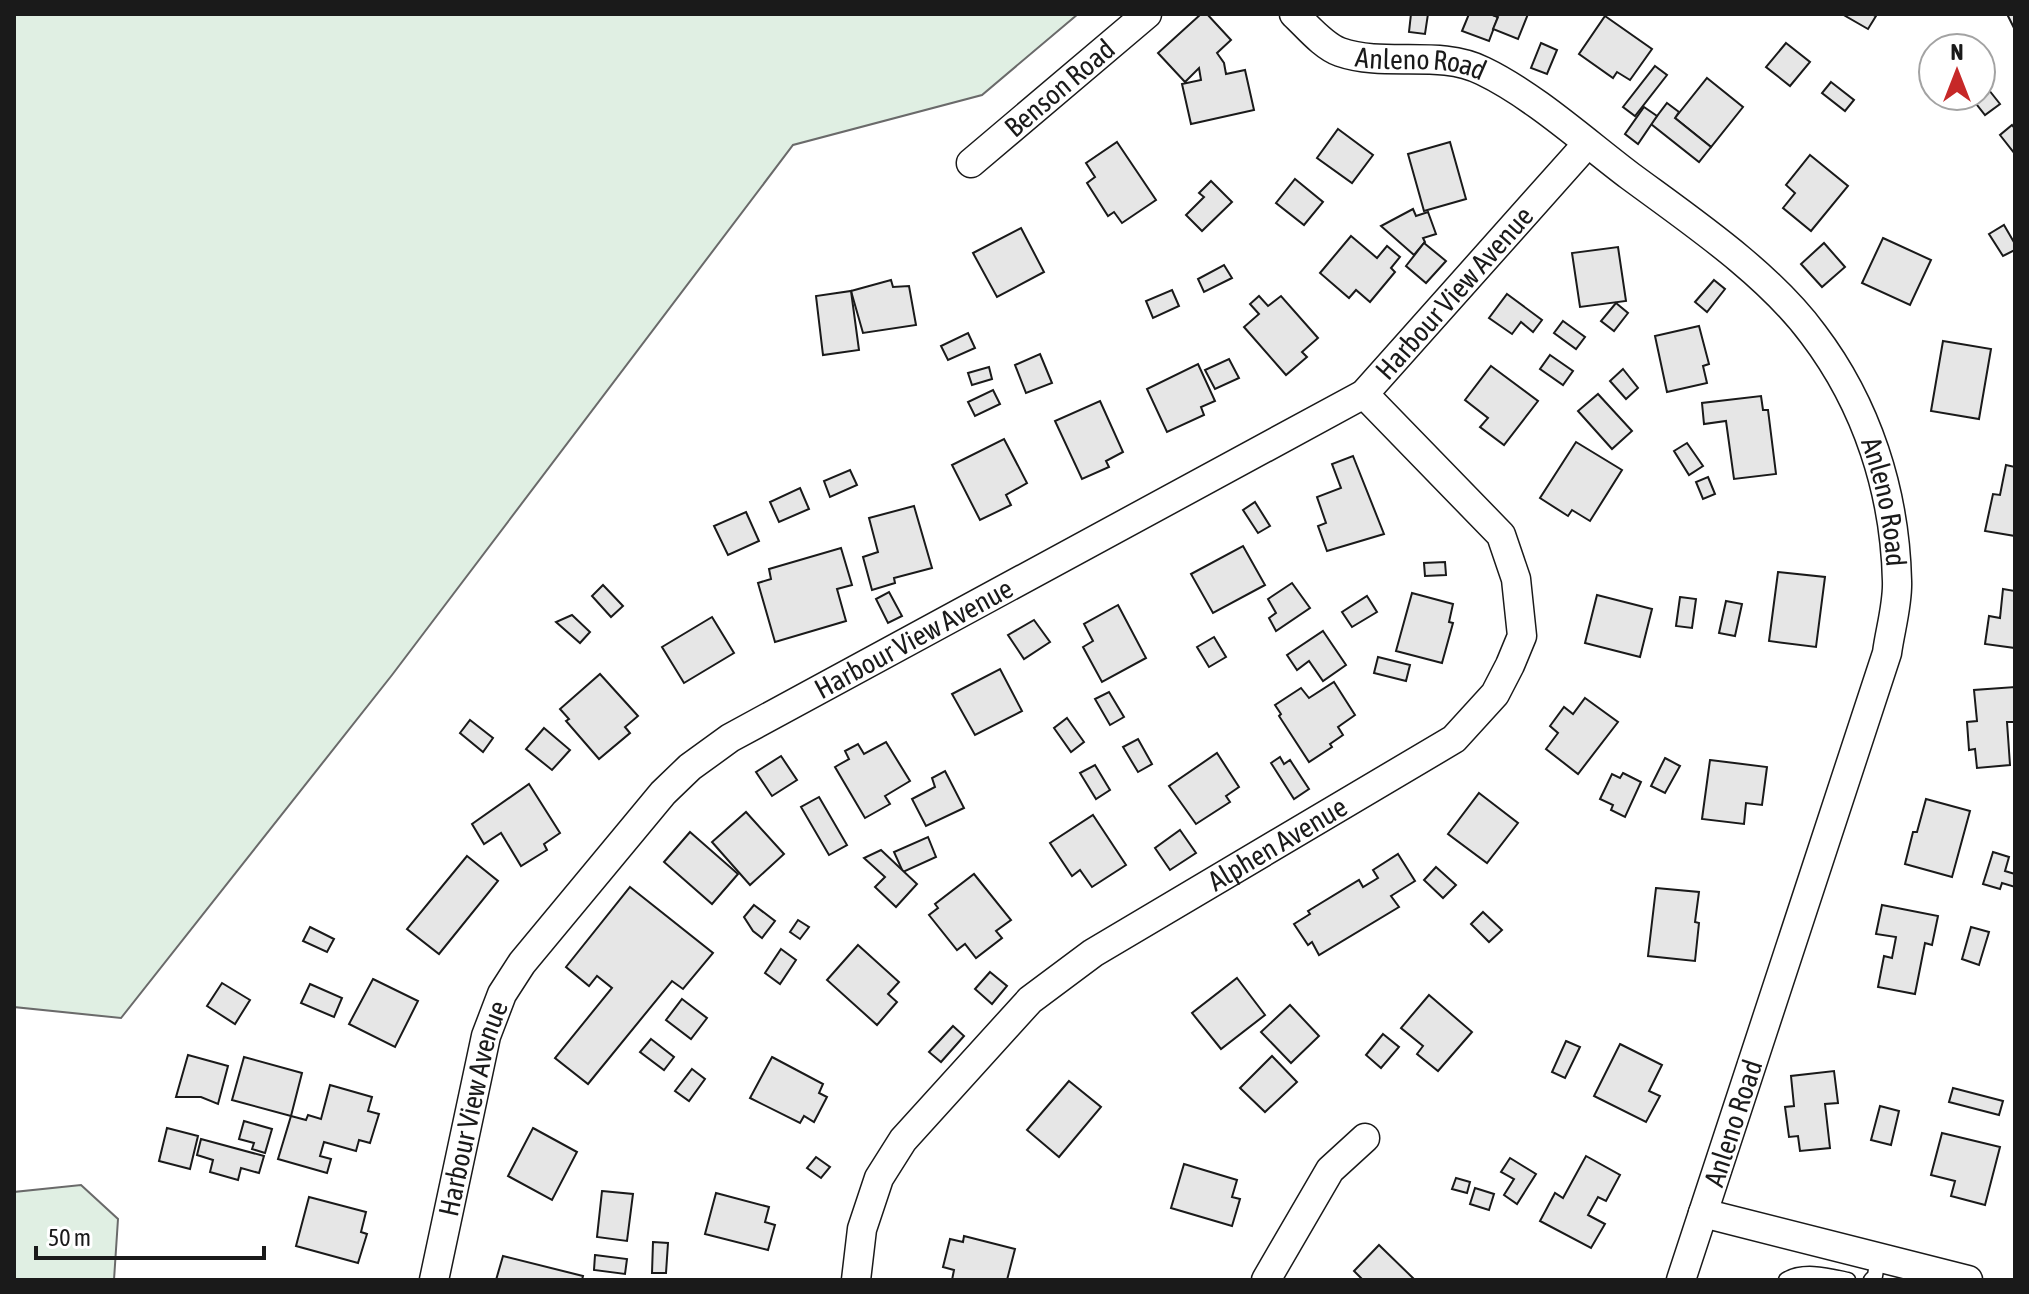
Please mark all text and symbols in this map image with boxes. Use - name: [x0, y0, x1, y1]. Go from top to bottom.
- north arrow: [1917, 32, 1997, 112]
- street label: Benson Road: [998, 33, 1121, 143]
- text: N: [1951, 39, 1963, 65]
- street label: Anleno Road: [1353, 40, 1492, 86]
- street label: Harbour View Avenue: [1369, 200, 1540, 386]
- street label: Anleno Road: [1855, 433, 1912, 568]
- street label: Harbour View Avenue: [809, 572, 1018, 705]
- street label: Alphen Avenue: [1202, 790, 1353, 897]
- street label: Harbour View Avenue: [432, 996, 514, 1219]
- street label: Anleno Road: [1698, 1056, 1768, 1190]
- scale bar: [36, 1210, 264, 1260]
- text: 50 m: [48, 1224, 91, 1251]

